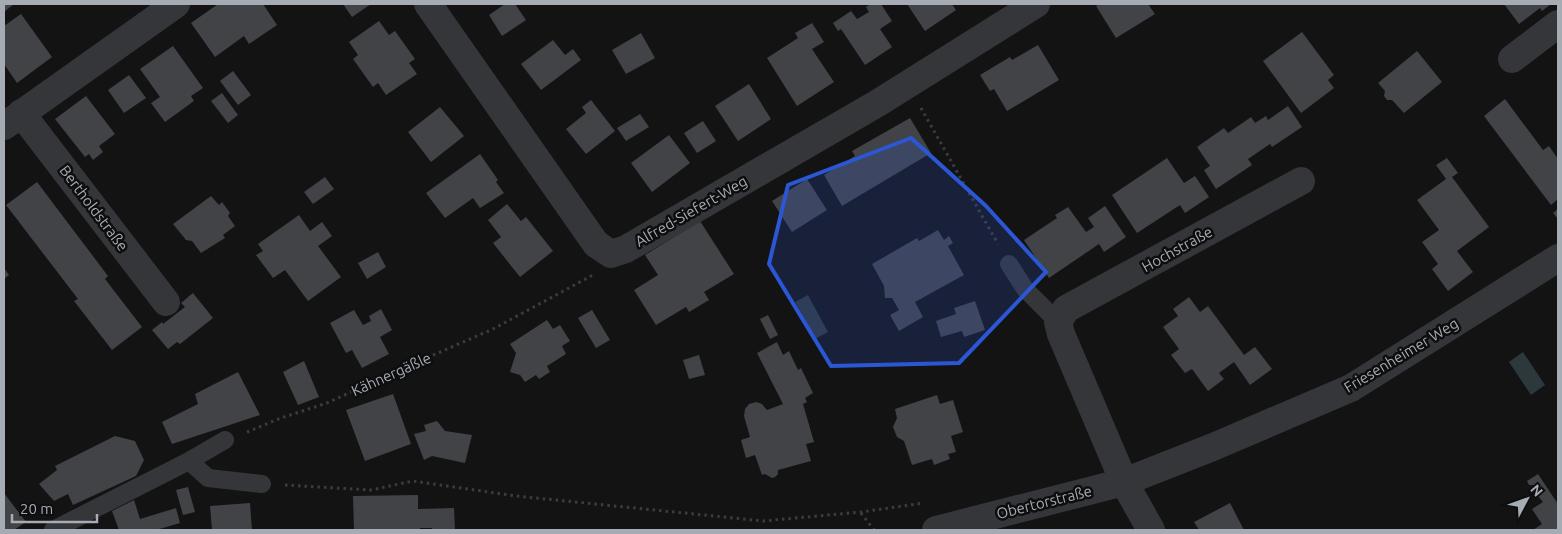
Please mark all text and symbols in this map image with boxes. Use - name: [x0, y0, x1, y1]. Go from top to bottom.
- street label: Bertholdstraße: [56, 162, 132, 254]
- street label: Alfred-Siefert-Weg: [632, 172, 750, 250]
- street label: Hochstraße: [1139, 223, 1215, 275]
- street label: Friesenheimer Weg: [1341, 314, 1461, 396]
- street label: Kähnergäßle: [348, 349, 434, 399]
- north arrow: [1502, 474, 1552, 524]
- text: N: [1527, 481, 1546, 500]
- street label: Obertorstraße: [994, 482, 1094, 522]
- scale bar: [12, 492, 98, 524]
- text: 20 m: [20, 500, 53, 517]

